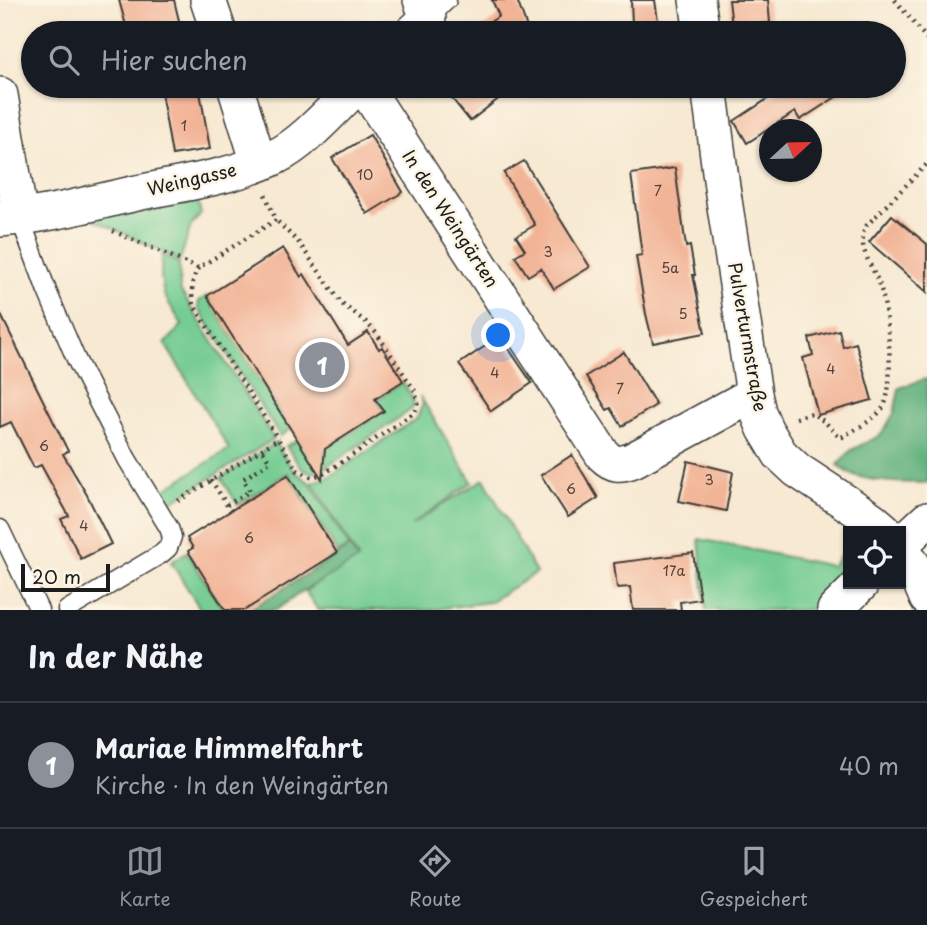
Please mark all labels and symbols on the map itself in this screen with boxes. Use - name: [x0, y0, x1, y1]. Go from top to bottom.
- house number: 1: [181, 115, 187, 136]
- north arrow: [759, 119, 822, 182]
- street label: In den Weingärten: [396, 144, 506, 292]
- street label: Weingasse: [144, 155, 239, 202]
- house number: 10: [357, 164, 373, 185]
- house number: 7: [654, 180, 662, 201]
- house number: 3: [543, 241, 553, 262]
- house number: 5a: [661, 257, 679, 278]
- street label: Pulverturmstraße: [722, 260, 775, 413]
- house number: 5: [678, 303, 688, 324]
- your location: [481, 318, 515, 352]
- pin: 1: [299, 339, 345, 391]
- house number: 4: [826, 358, 836, 379]
- house number: 4: [490, 362, 500, 383]
- house number: 7: [616, 378, 624, 399]
- house number: 6: [39, 435, 49, 456]
- house number: 3: [704, 469, 714, 490]
- house number: 6: [566, 478, 576, 499]
- house number: 4: [79, 515, 89, 536]
- house number: 6: [244, 527, 254, 548]
- house number: 17a: [663, 560, 686, 581]
- scale bar: [21, 561, 110, 593]

